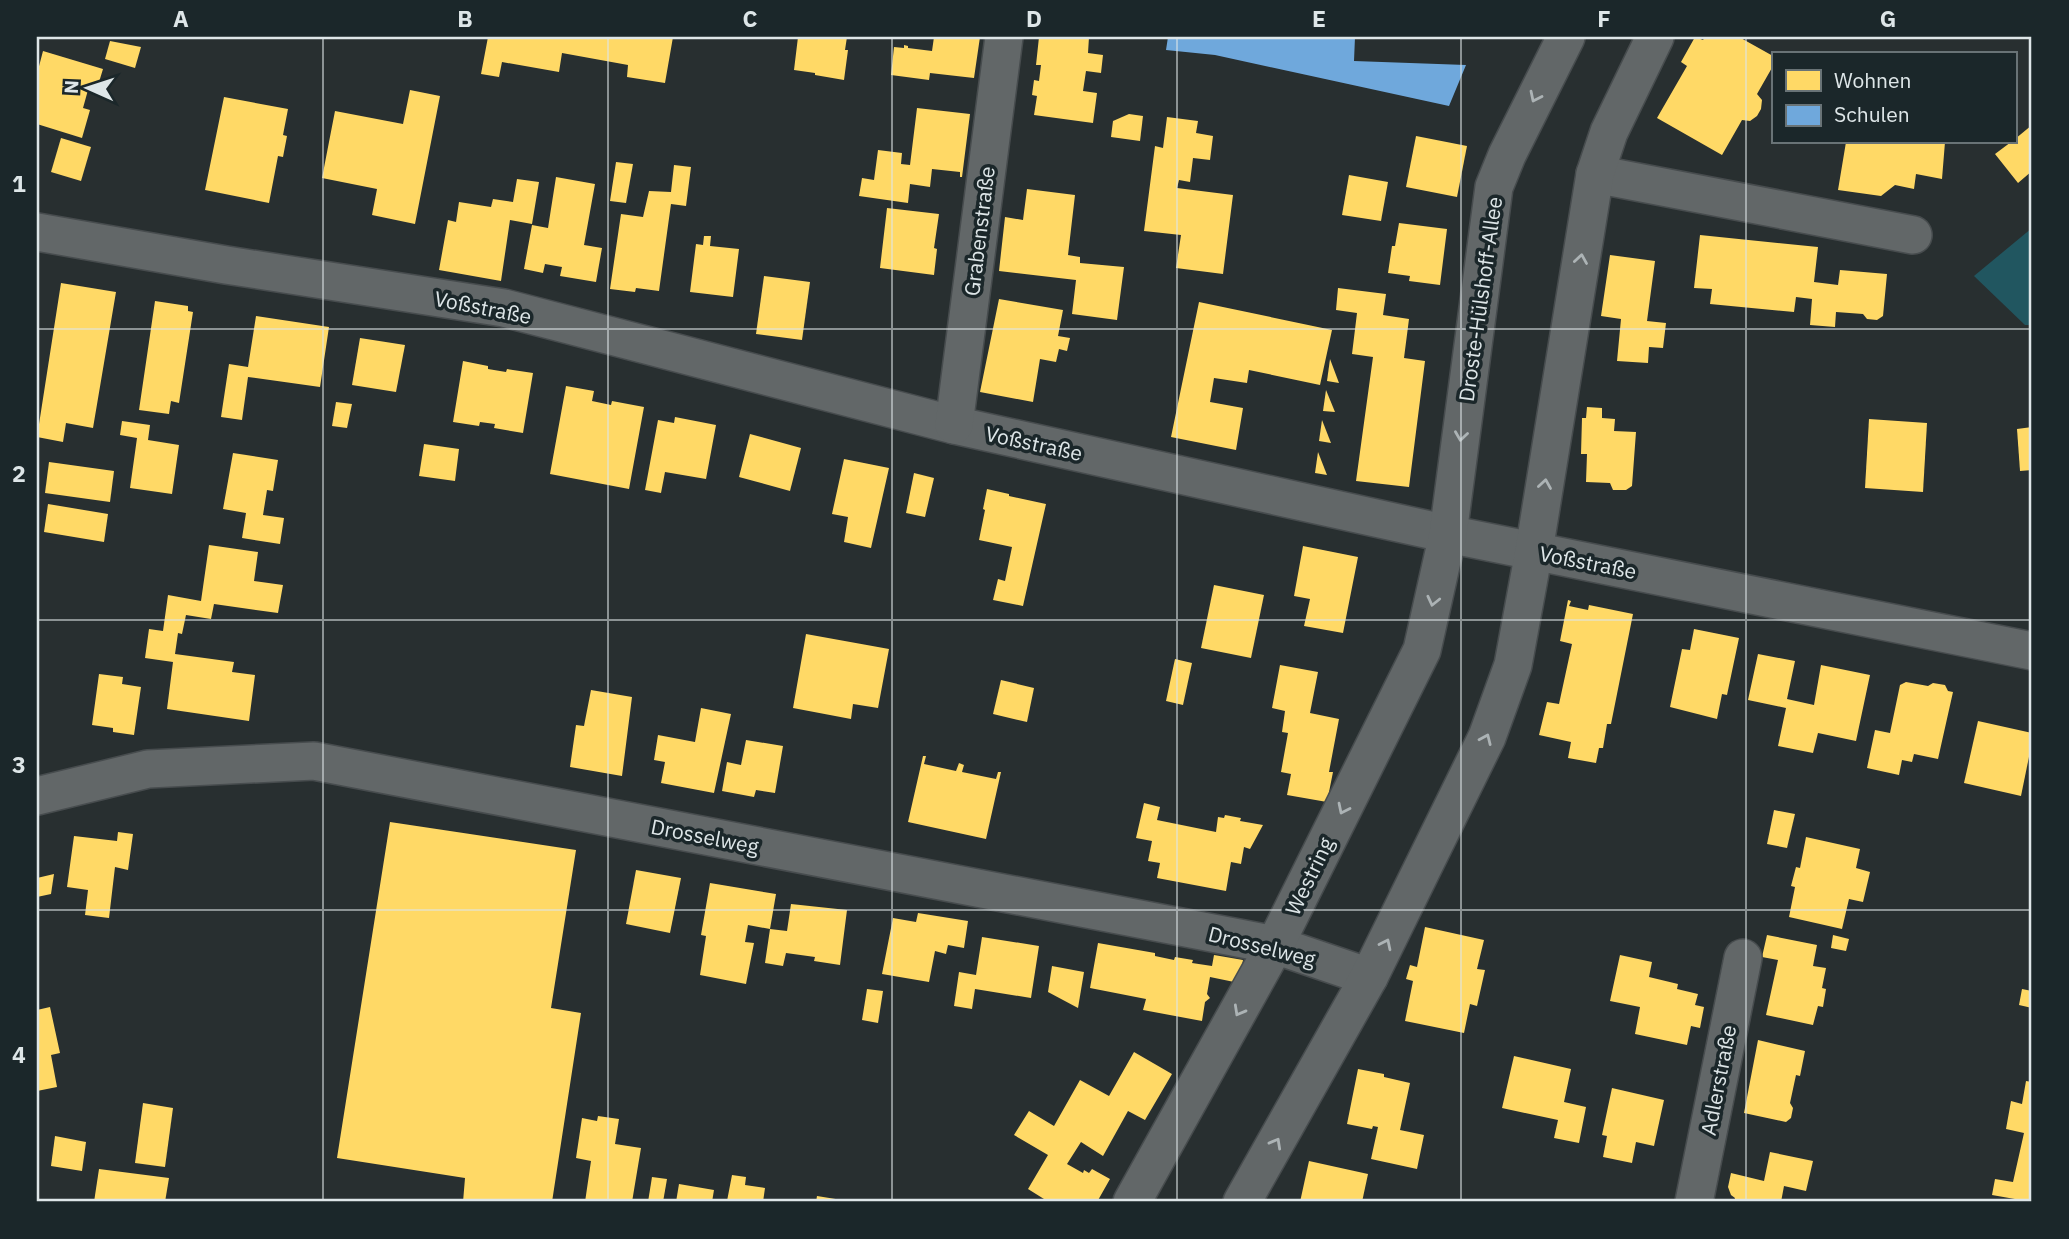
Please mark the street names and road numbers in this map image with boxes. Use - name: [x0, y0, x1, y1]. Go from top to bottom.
- street label: Grabenstraße: [957, 165, 1001, 297]
- street label: Droste-Hülshoff-Allee: [1452, 195, 1508, 403]
- street label: Voßstraße: [432, 284, 534, 330]
- street label: Voßstraße: [983, 419, 1085, 467]
- street label: Voßstraße: [1537, 539, 1639, 585]
- street label: Drosselweg: [649, 812, 761, 860]
- street label: Westring: [1278, 832, 1340, 920]
- street label: Drosselweg: [1205, 919, 1319, 973]
- street label: Adlerstraße: [1694, 1022, 1742, 1138]

